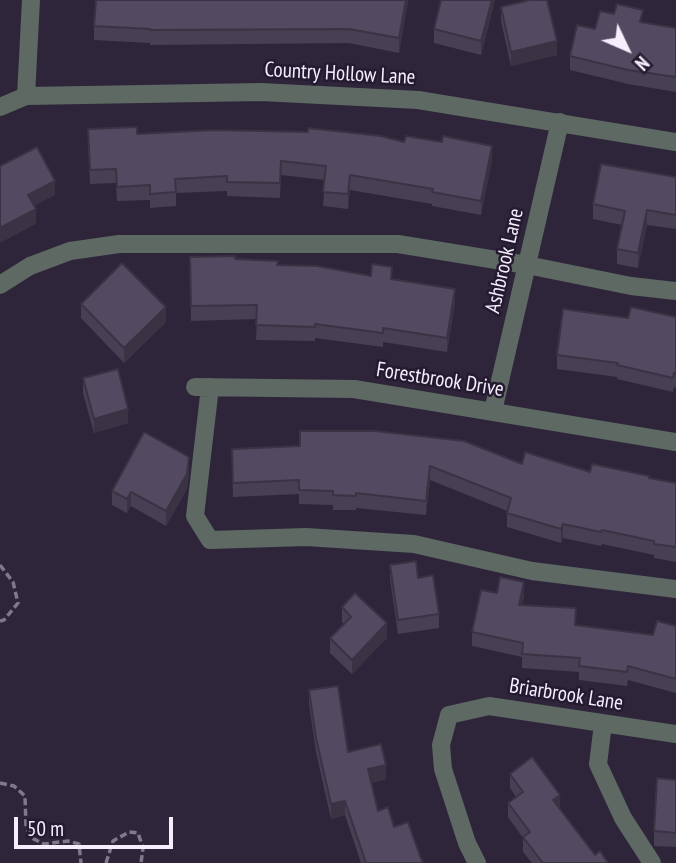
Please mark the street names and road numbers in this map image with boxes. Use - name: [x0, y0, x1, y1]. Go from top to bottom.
- street label: Country Hollow Lane: [264, 57, 416, 91]
- street label: Ashbrook Lane: [481, 206, 529, 316]
- street label: Forestbrook Drive: [374, 357, 506, 403]
- street label: Briarbrook Lane: [507, 674, 625, 716]

